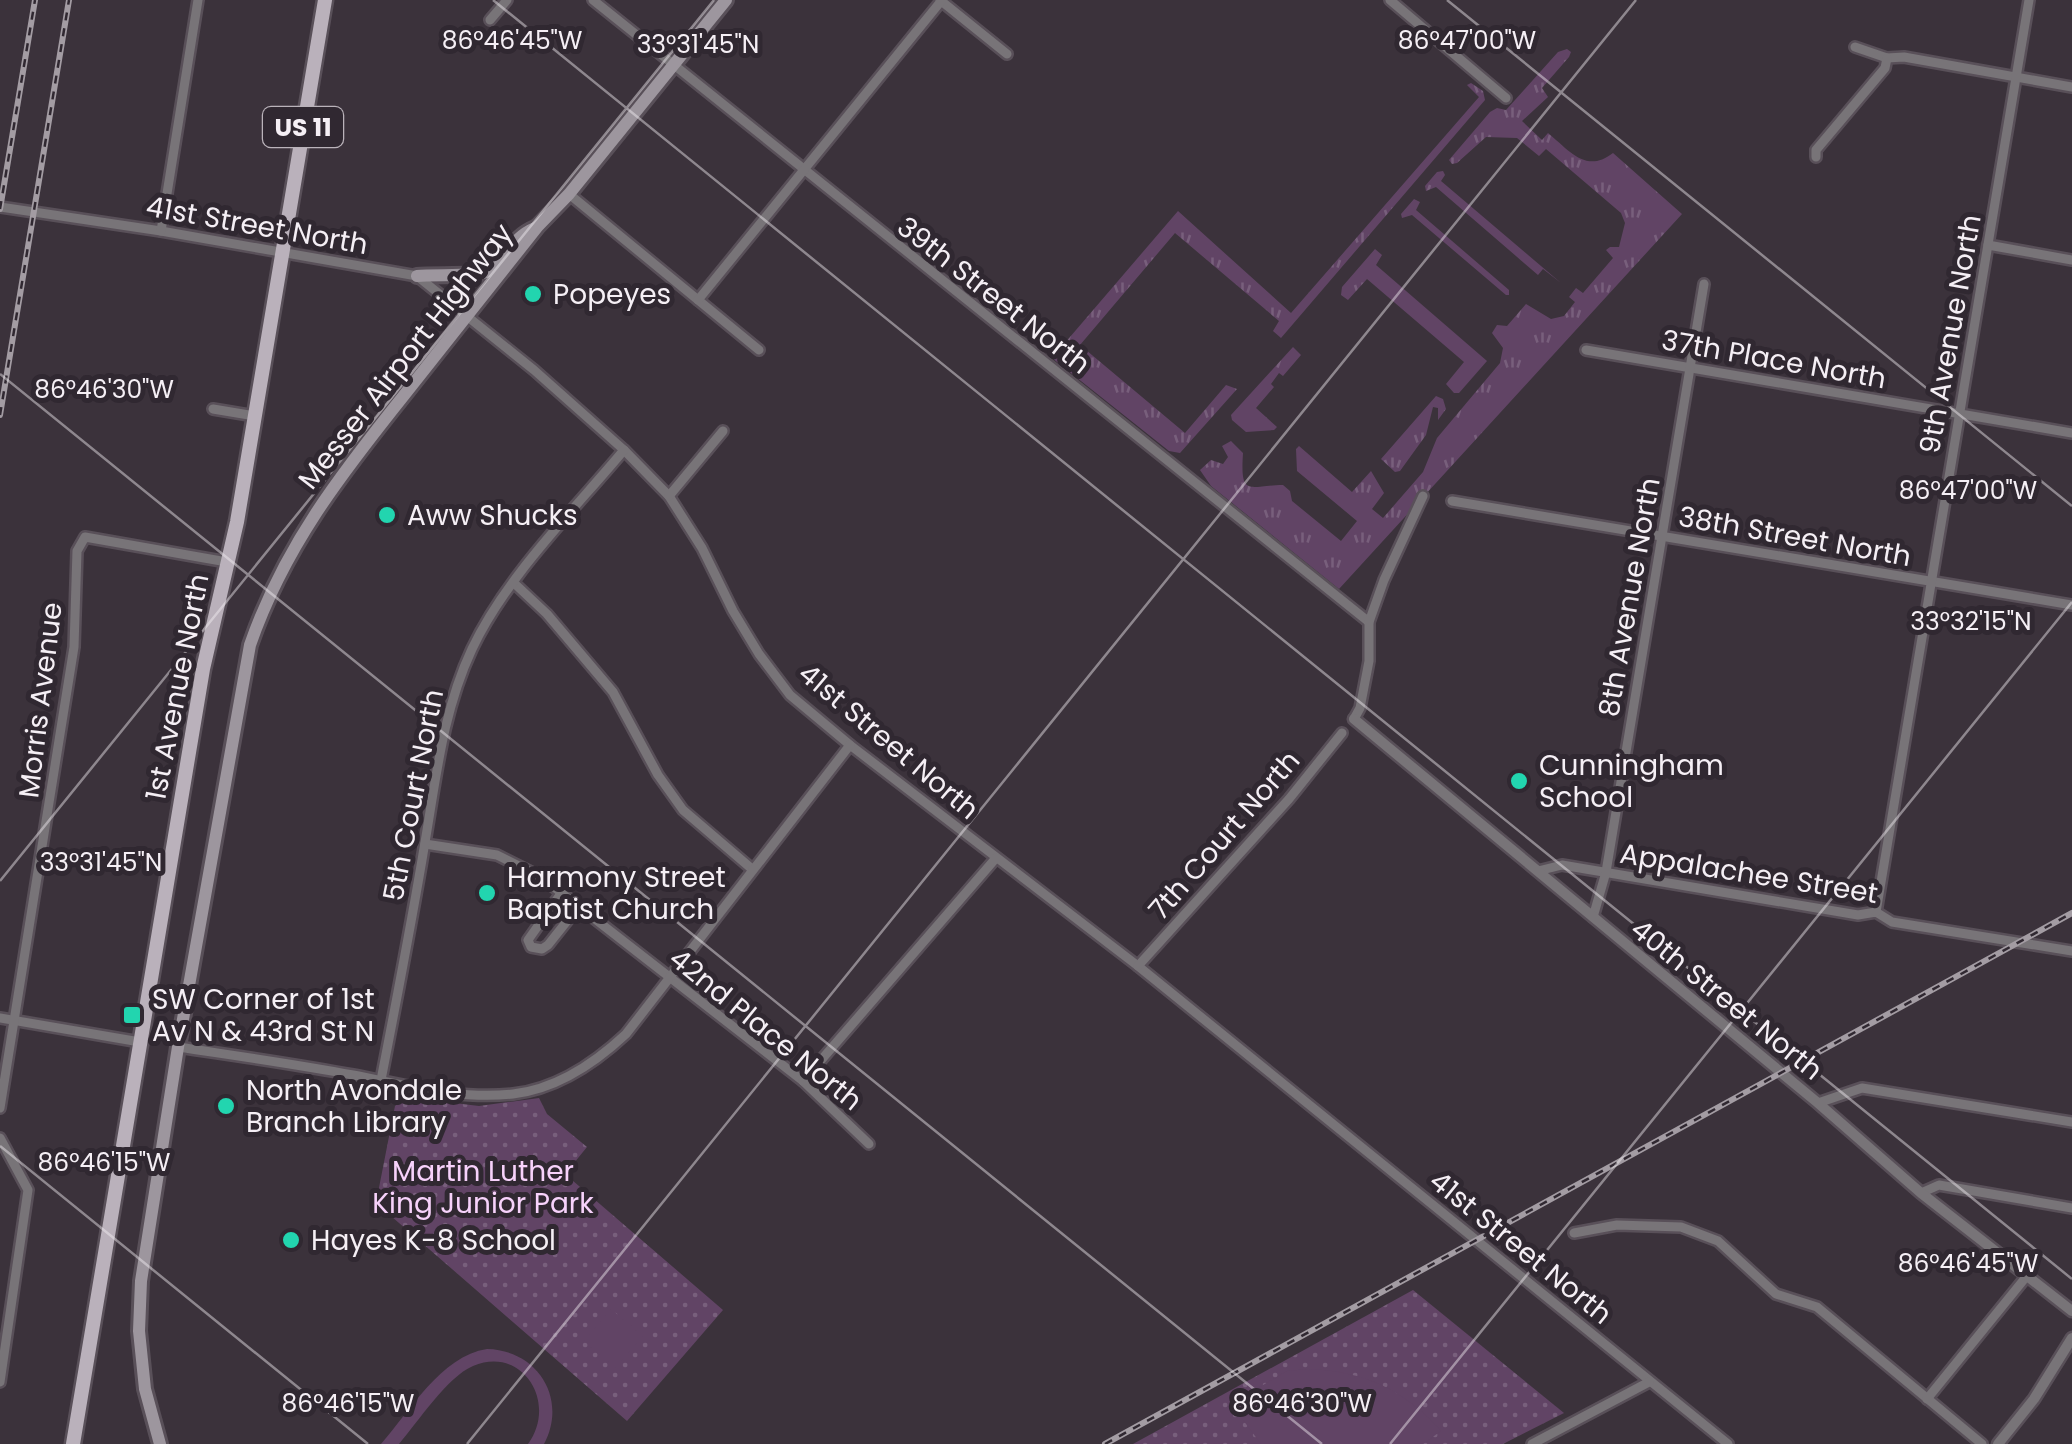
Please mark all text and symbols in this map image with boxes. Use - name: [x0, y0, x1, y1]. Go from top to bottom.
- text: 86°46'45"W: [442, 23, 582, 58]
- text: 86°47'00"W: [1398, 23, 1536, 58]
- text: 33°31'45"N: [637, 27, 759, 62]
- road number: US 11: [263, 107, 343, 147]
- street label: 41st Street North: [143, 187, 371, 264]
- street label: 39th Street North: [889, 208, 1098, 383]
- street label: 9th Avenue North: [1910, 212, 1991, 457]
- street label: Messer Airport Highway: [289, 215, 522, 498]
- place label: Popeyes: [553, 275, 671, 314]
- marker: Popeyes: [522, 283, 544, 305]
- street label: 37th Place North: [1659, 321, 1889, 398]
- text: 86°46'30"W: [34, 372, 174, 407]
- text: 86°47'00"W: [1899, 473, 2037, 508]
- street label: 8th Avenue North: [1589, 475, 1670, 720]
- place label: Aww Shucks: [407, 496, 578, 535]
- street label: 38th Street North: [1676, 497, 1914, 576]
- marker: Aww Shucks: [376, 504, 398, 526]
- street label: 1st Avenue North: [136, 570, 219, 804]
- street label: Morris Avenue: [9, 600, 72, 800]
- text: 33°32'15"N: [1910, 604, 2032, 639]
- street label: 41st Street North: [790, 654, 987, 828]
- street label: 5th Court North: [374, 686, 453, 904]
- street label: 7th Court North: [1140, 742, 1309, 928]
- place label: Cunningham School: [1539, 746, 1724, 817]
- marker: Cunningham School: [1508, 770, 1530, 792]
- street label: Appalachee Street: [1617, 834, 1881, 913]
- text: 33°31'45"N: [40, 845, 162, 880]
- place label: Harmony Street Baptist Church: [507, 858, 726, 929]
- marker: Harmony Street Baptist Church: [476, 882, 498, 904]
- street label: 40th Street North: [1623, 910, 1831, 1089]
- street label: 42nd Place North: [661, 939, 870, 1119]
- place label: SW Corner of 1st Av N & 43rd St N: [152, 980, 375, 1051]
- marker: SW Corner of 1st Av N & 43rd St N: [121, 1004, 143, 1026]
- place label: North Avondale Branch Library: [246, 1071, 462, 1142]
- marker: North Avondale Branch Library: [215, 1095, 237, 1117]
- text: 86°46'15"W: [38, 1145, 170, 1180]
- park label: Martin Luther King Junior Park: [372, 1152, 594, 1223]
- street label: 41st Street North: [1421, 1162, 1620, 1333]
- place label: Hayes K-8 School: [311, 1221, 556, 1260]
- marker: Hayes K-8 School: [280, 1229, 302, 1251]
- text: 86°46'45"W: [1898, 1246, 2038, 1281]
- text: 86°46'15"W: [282, 1386, 414, 1421]
- text: 86°46'30"W: [1232, 1386, 1372, 1421]

